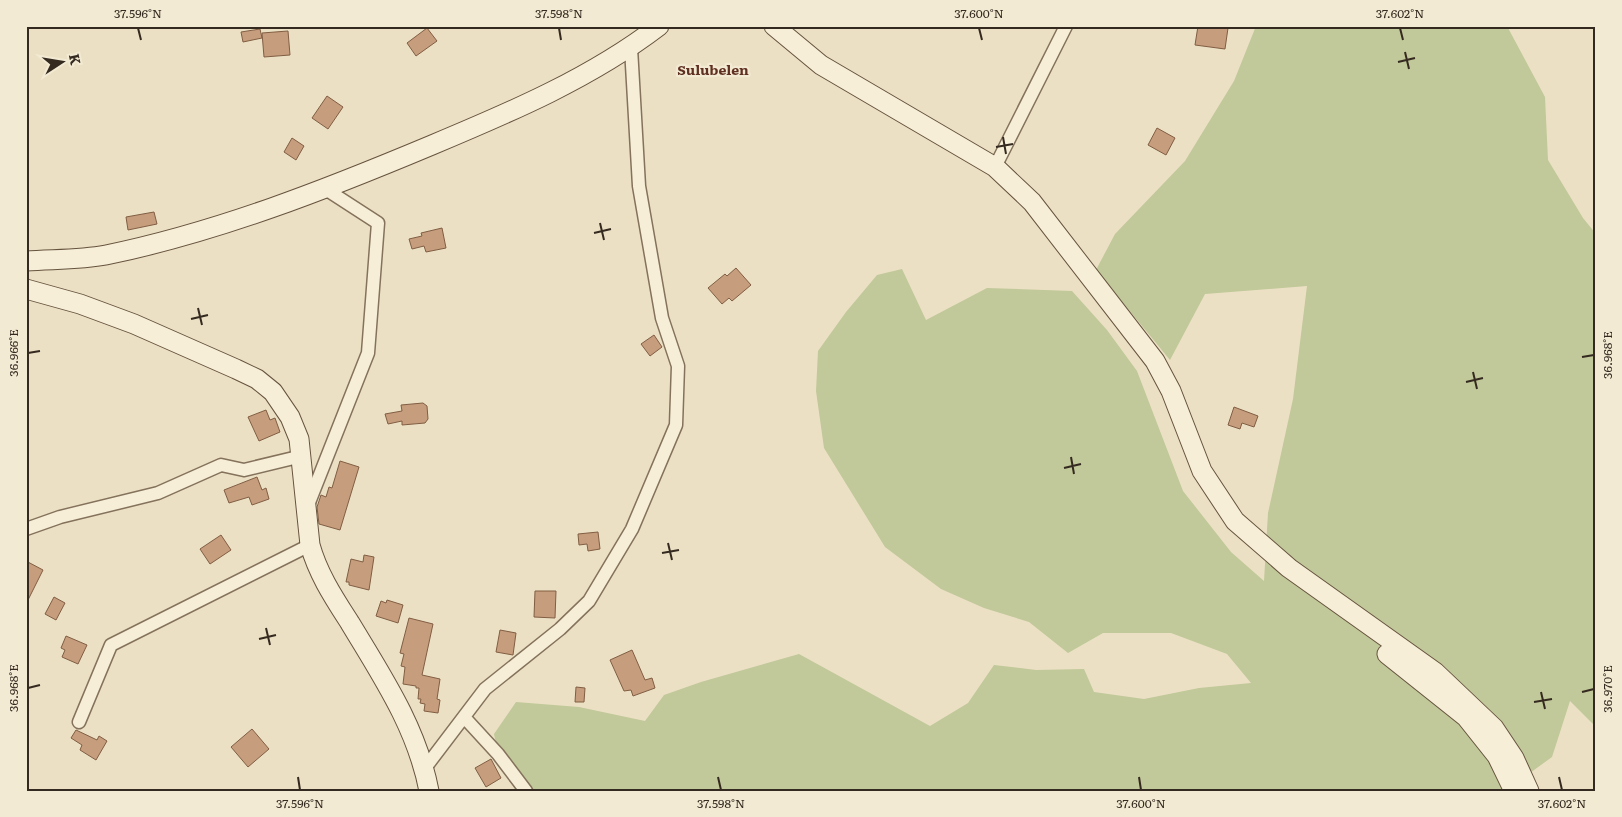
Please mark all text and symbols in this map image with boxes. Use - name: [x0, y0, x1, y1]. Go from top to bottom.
- text: 37.596°N: [114, 4, 162, 22]
- text: 37.598°N: [535, 4, 583, 22]
- text: 37.600°N: [954, 4, 1004, 22]
- text: 37.602°N: [1376, 4, 1424, 22]
- north arrow: [38, 38, 88, 88]
- text: K: [65, 52, 87, 67]
- district label: Sulubelen: [677, 59, 749, 79]
- text: 36.966°E: [4, 329, 22, 377]
- text: 36.968°E: [1598, 331, 1616, 379]
- text: 36.968°E: [4, 664, 22, 712]
- text: 36.970°E: [1598, 665, 1616, 713]
- text: 37.596°N: [276, 794, 324, 812]
- text: 37.598°N: [697, 794, 745, 812]
- text: 37.600°N: [1116, 794, 1166, 812]
- text: 37.602°N: [1538, 794, 1586, 812]

